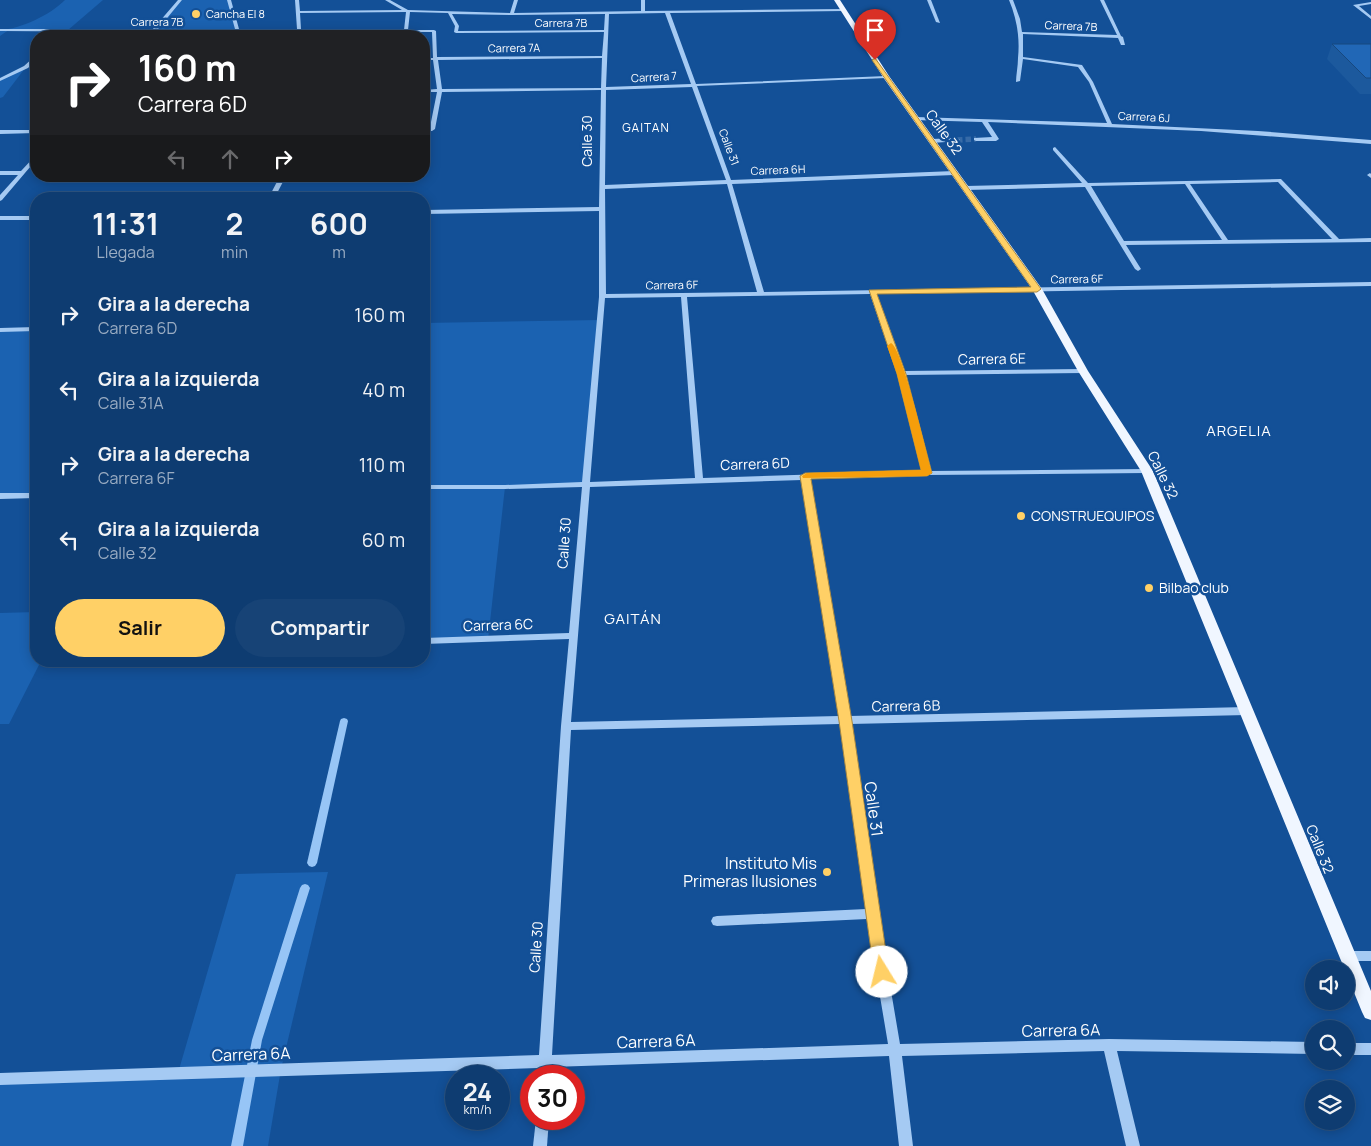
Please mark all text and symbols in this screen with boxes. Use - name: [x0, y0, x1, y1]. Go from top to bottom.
- place label: Cancha El 8: [206, 6, 265, 21]
- marker: Cancha El 8: [190, 8, 202, 20]
- pin: [854, 9, 896, 60]
- street label: Carrera 7B: [131, 14, 184, 29]
- street label: Carrera 7B: [535, 15, 588, 30]
- icon: arrive: [861, 16, 889, 44]
- street label: Carrera 7B: [1044, 17, 1098, 34]
- street label: Carrera 7A: [488, 40, 540, 55]
- text: 160 m: [138, 44, 237, 92]
- icon: right: [55, 50, 120, 115]
- street label: Carrera 7: [631, 68, 677, 85]
- text: Carrera 6D: [138, 89, 247, 119]
- street label: Calle 32: [922, 105, 967, 158]
- street label: Carrera 6J: [1118, 108, 1170, 125]
- street label: Calle 30: [577, 115, 596, 167]
- district label: GAITAN: [622, 119, 670, 136]
- street label: Calle 31: [716, 126, 743, 167]
- icon: left: [163, 145, 191, 173]
- icon: ahead: [216, 145, 244, 173]
- icon: right: [269, 145, 297, 173]
- street label: Carrera 6H: [750, 161, 806, 178]
- text: 11:31: [92, 203, 159, 244]
- text: 2: [226, 203, 243, 244]
- text: 600: [310, 203, 368, 244]
- text: Llegada: [97, 241, 155, 263]
- text: min: [221, 241, 248, 263]
- text: m: [332, 241, 346, 263]
- street label: Carrera 6F: [1051, 271, 1104, 286]
- street label: Carrera 6F: [646, 277, 699, 292]
- text: Gira a la derecha: [98, 291, 250, 317]
- icon: right: [55, 301, 83, 329]
- text: 160 m: [354, 302, 405, 328]
- text: Carrera 6D: [98, 317, 177, 339]
- street label: Carrera 6E: [958, 348, 1026, 369]
- text: Gira a la izquierda: [98, 366, 259, 392]
- icon: left: [55, 376, 83, 404]
- text: 40 m: [362, 377, 405, 403]
- text: Calle 31A: [98, 392, 164, 414]
- district label: ARGELIA: [1206, 420, 1272, 441]
- text: Gira a la derecha: [98, 441, 250, 467]
- street label: Calle 32: [1144, 448, 1183, 502]
- icon: right: [55, 451, 83, 479]
- text: 110 m: [359, 452, 405, 478]
- street label: Carrera 6D: [720, 453, 790, 474]
- text: Carrera 6F: [98, 467, 175, 489]
- place label: CONSTRUEQUIPOS: [1031, 506, 1155, 525]
- marker: CONSTRUEQUIPOS: [1015, 510, 1027, 522]
- text: Gira a la izquierda: [98, 516, 259, 542]
- street label: Calle 30: [552, 517, 575, 569]
- icon: left: [55, 526, 83, 554]
- text: 60 m: [362, 527, 405, 553]
- text: Calle 32: [98, 542, 156, 564]
- place label: Bilbao club: [1159, 578, 1229, 597]
- marker: Bilbao club: [1143, 582, 1155, 594]
- button: Salir: [55, 599, 225, 657]
- button: Compartir: [235, 599, 405, 657]
- district label: GAITÁN: [604, 608, 662, 629]
- street label: Carrera 6C: [463, 614, 533, 635]
- street label: Carrera 6B: [872, 695, 941, 716]
- street label: Calle 31: [859, 780, 889, 838]
- street label: Calle 32: [1302, 822, 1339, 876]
- place label: Instituto Mis Primeras Ilusiones: [683, 852, 817, 892]
- marker: Instituto Mis Primeras Ilusiones: [821, 866, 833, 878]
- street label: Calle 30: [524, 921, 547, 973]
- position arrow: [855, 945, 907, 997]
- map controls: [1305, 960, 1355, 1130]
- button: sound: [1305, 960, 1355, 1010]
- street label: Carrera 6A: [1021, 1018, 1101, 1042]
- button: search: [1305, 1020, 1355, 1070]
- street label: Carrera 6A: [616, 1029, 696, 1053]
- street label: Carrera 6A: [211, 1042, 291, 1066]
- speed limit sign: 30: [520, 1065, 585, 1130]
- text: 24: [463, 1074, 492, 1109]
- button: layers: [1305, 1080, 1355, 1130]
- text: km/h: [464, 1101, 491, 1118]

